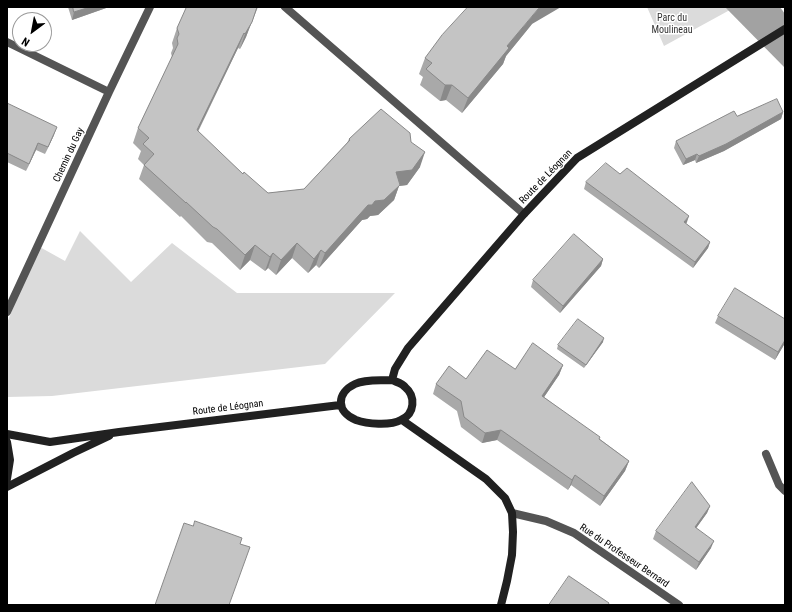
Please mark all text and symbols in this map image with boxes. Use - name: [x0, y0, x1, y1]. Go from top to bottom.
- north arrow: [12, 12, 52, 52]
- park label: Parc du Moulineau: [651, 12, 693, 36]
- text: N: [20, 34, 32, 49]
- street label: Chemin du Gay: [51, 126, 87, 184]
- street label: Route de Léognan: [517, 147, 575, 207]
- street label: Route de Léognan: [192, 398, 264, 418]
- street label: Rue du Professeur Bernard: [577, 522, 671, 590]

